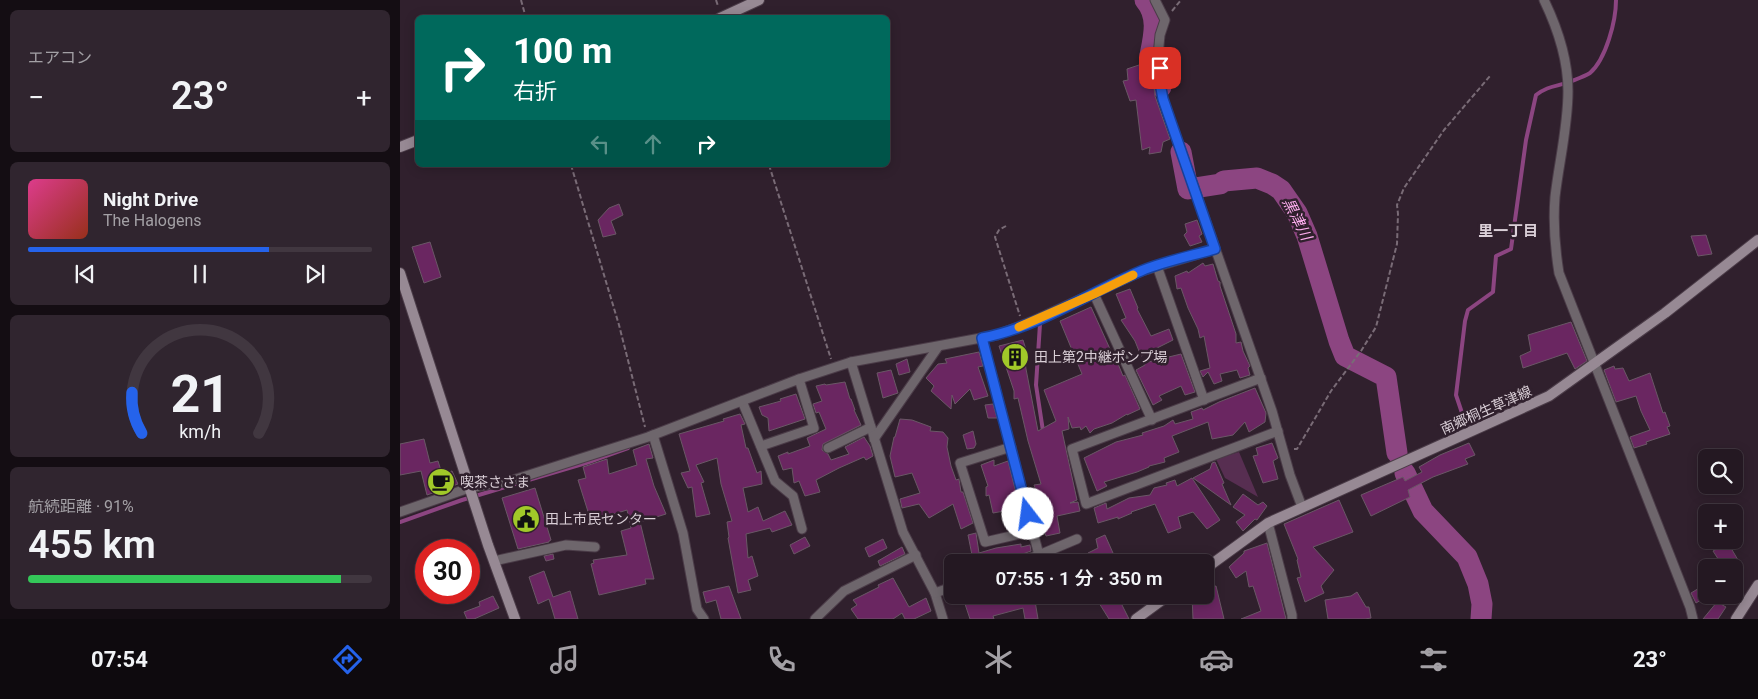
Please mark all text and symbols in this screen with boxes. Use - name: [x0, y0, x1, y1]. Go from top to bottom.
- text: 100 m: [513, 31, 612, 72]
- icon: right: [430, 35, 495, 100]
- pin: [1139, 47, 1181, 89]
- text: エアコン: [28, 48, 92, 67]
- icon: arrive: [1146, 54, 1174, 82]
- text: 23°: [171, 74, 229, 118]
- text: 右折: [513, 79, 557, 104]
- text: −: [28, 81, 44, 114]
- text: +: [356, 81, 372, 114]
- icon: left: [586, 130, 614, 158]
- icon: ahead: [639, 130, 667, 158]
- icon: right: [692, 130, 720, 158]
- text: Night Drive: [103, 188, 198, 211]
- water label: 黒津川: [1279, 195, 1316, 245]
- text: The Halogens: [103, 211, 202, 230]
- district label: 里一丁目: [1478, 222, 1538, 240]
- icon: previous: [71, 260, 99, 288]
- icon: pause: [186, 260, 214, 288]
- icon: next: [301, 260, 329, 288]
- building icon: 田上第2中継ポンプ場: [1000, 342, 1030, 372]
- place label: 田上第2中継ポンプ場: [1034, 349, 1167, 365]
- text: 21: [170, 364, 230, 425]
- street label: 南郷桐生草津線: [1438, 383, 1534, 437]
- text: km/h: [179, 421, 221, 442]
- map controls: [1698, 449, 1743, 604]
- button: search: [1698, 449, 1743, 494]
- cafe icon: 喫茶ささま: [426, 467, 456, 497]
- place label: 喫茶ささま: [460, 474, 530, 490]
- position arrow: [1001, 487, 1053, 539]
- text: 航続距離 · 91%: [28, 497, 134, 516]
- public building icon: 田上市民センター: [511, 504, 541, 534]
- button: +: [1698, 504, 1743, 549]
- place label: 田上市民センター: [545, 511, 657, 527]
- text: 455 km: [28, 523, 156, 567]
- speed limit sign: 30: [415, 539, 480, 604]
- button: −: [1698, 559, 1743, 604]
- text: 07:55 · 1 分 · 350 m: [996, 567, 1162, 590]
- icon: directions: [330, 642, 365, 677]
- icon: music: [547, 642, 582, 677]
- icon: phone: [764, 642, 799, 677]
- icon: climate: [981, 642, 1016, 677]
- icon: car: [1199, 642, 1234, 677]
- icon: filters: [1416, 642, 1451, 677]
- text: 07:54: [91, 647, 148, 672]
- text: 23°: [1633, 647, 1667, 672]

